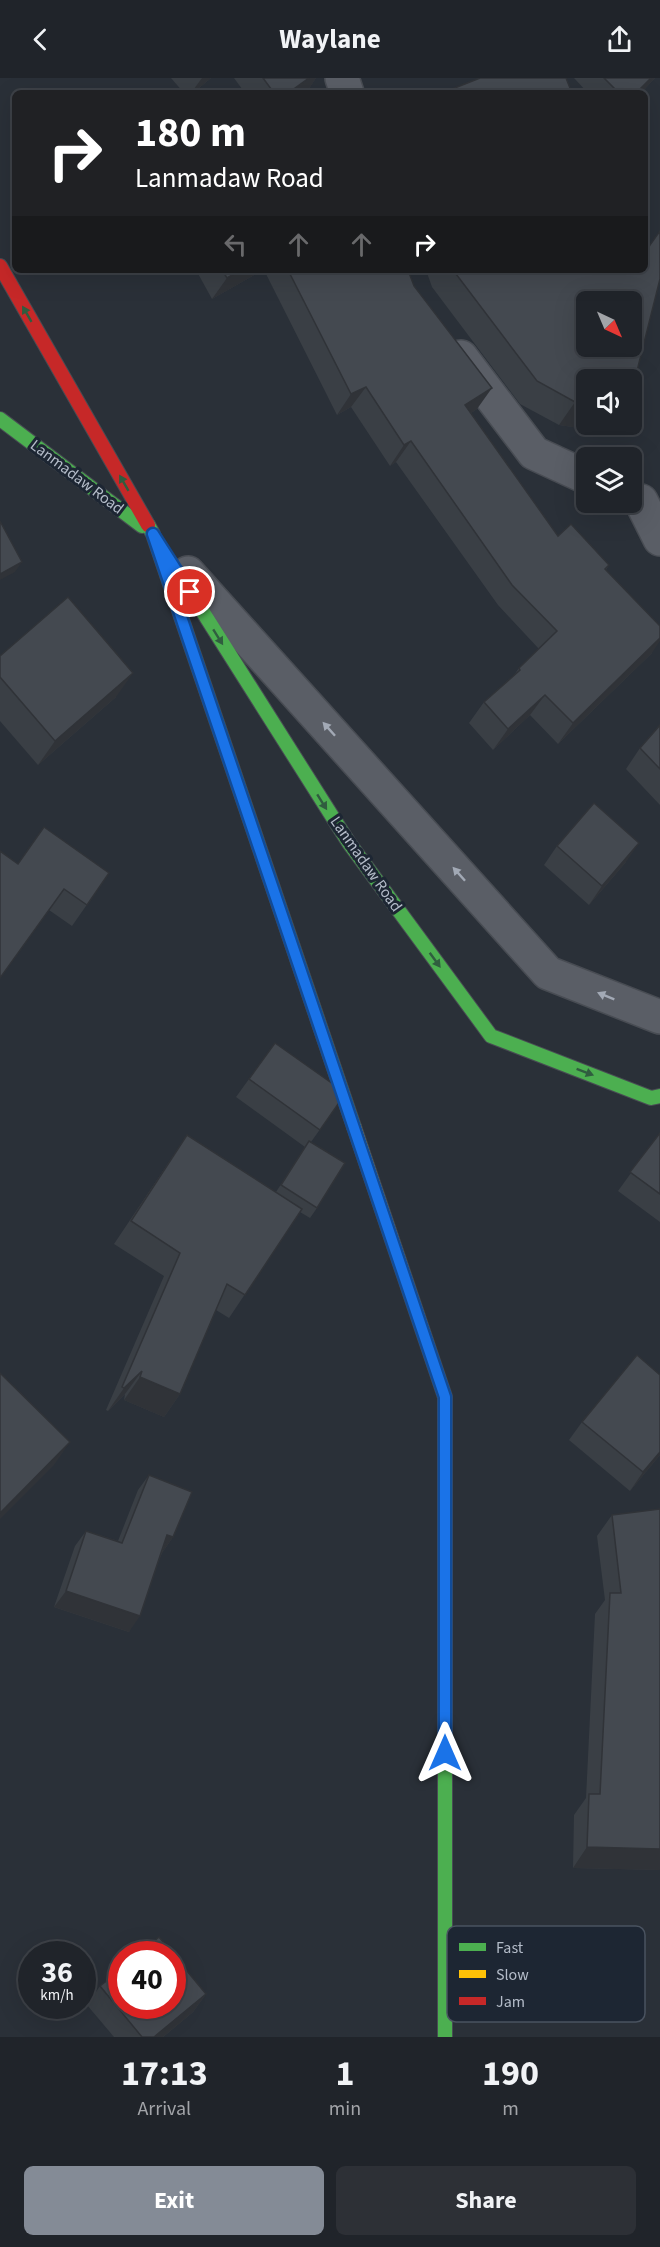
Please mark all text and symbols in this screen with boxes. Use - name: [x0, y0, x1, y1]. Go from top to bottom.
- text: Waylane: [279, 20, 381, 59]
- icon: back: [24, 23, 57, 56]
- icon: share: [603, 23, 636, 56]
- text: 180 m: [135, 103, 246, 163]
- icon: right: [36, 114, 114, 192]
- text: Lanmadaw Road: [135, 159, 324, 198]
- icon: left: [219, 228, 252, 261]
- icon: ahead: [282, 228, 315, 261]
- icon: ahead: [345, 228, 378, 261]
- icon: right: [408, 228, 441, 261]
- north arrow: [576, 291, 642, 357]
- map controls: [576, 291, 642, 513]
- one-way arrow: [22, 306, 33, 322]
- button: sound: [576, 369, 642, 435]
- street label: Lanmadaw Road: [26, 435, 128, 519]
- button: layers: [576, 447, 642, 513]
- one-way arrow: [119, 475, 130, 491]
- pin: [164, 566, 215, 617]
- icon: arrive: [173, 575, 206, 608]
- one-way arrow: [213, 629, 224, 645]
- one-way arrow: [323, 722, 336, 737]
- one-way arrow: [317, 793, 328, 810]
- street label: Lanmadaw Road: [325, 812, 407, 916]
- one-way arrow: [453, 867, 466, 882]
- one-way arrow: [429, 952, 441, 968]
- one-way arrow: [596, 991, 614, 1001]
- one-way arrow: [576, 1068, 594, 1078]
- position arrow: [413, 1721, 477, 1785]
- legend: [447, 1926, 645, 2022]
- text: Fast: [496, 1937, 524, 1959]
- speed limit sign: 40: [108, 1941, 186, 2019]
- text: 36: [41, 1951, 73, 1994]
- text: Slow: [496, 1964, 529, 1986]
- text: km/h: [40, 1985, 74, 2006]
- text: Jam: [496, 1991, 525, 2013]
- text: 17:13: [121, 2048, 208, 2099]
- text: 1: [335, 2048, 354, 2099]
- text: 190: [482, 2048, 539, 2099]
- text: Arrival: [137, 2095, 191, 2123]
- text: min: [329, 2095, 361, 2123]
- text: m: [502, 2095, 519, 2123]
- button: Exit: [24, 2166, 324, 2235]
- button: Share: [336, 2166, 636, 2235]

